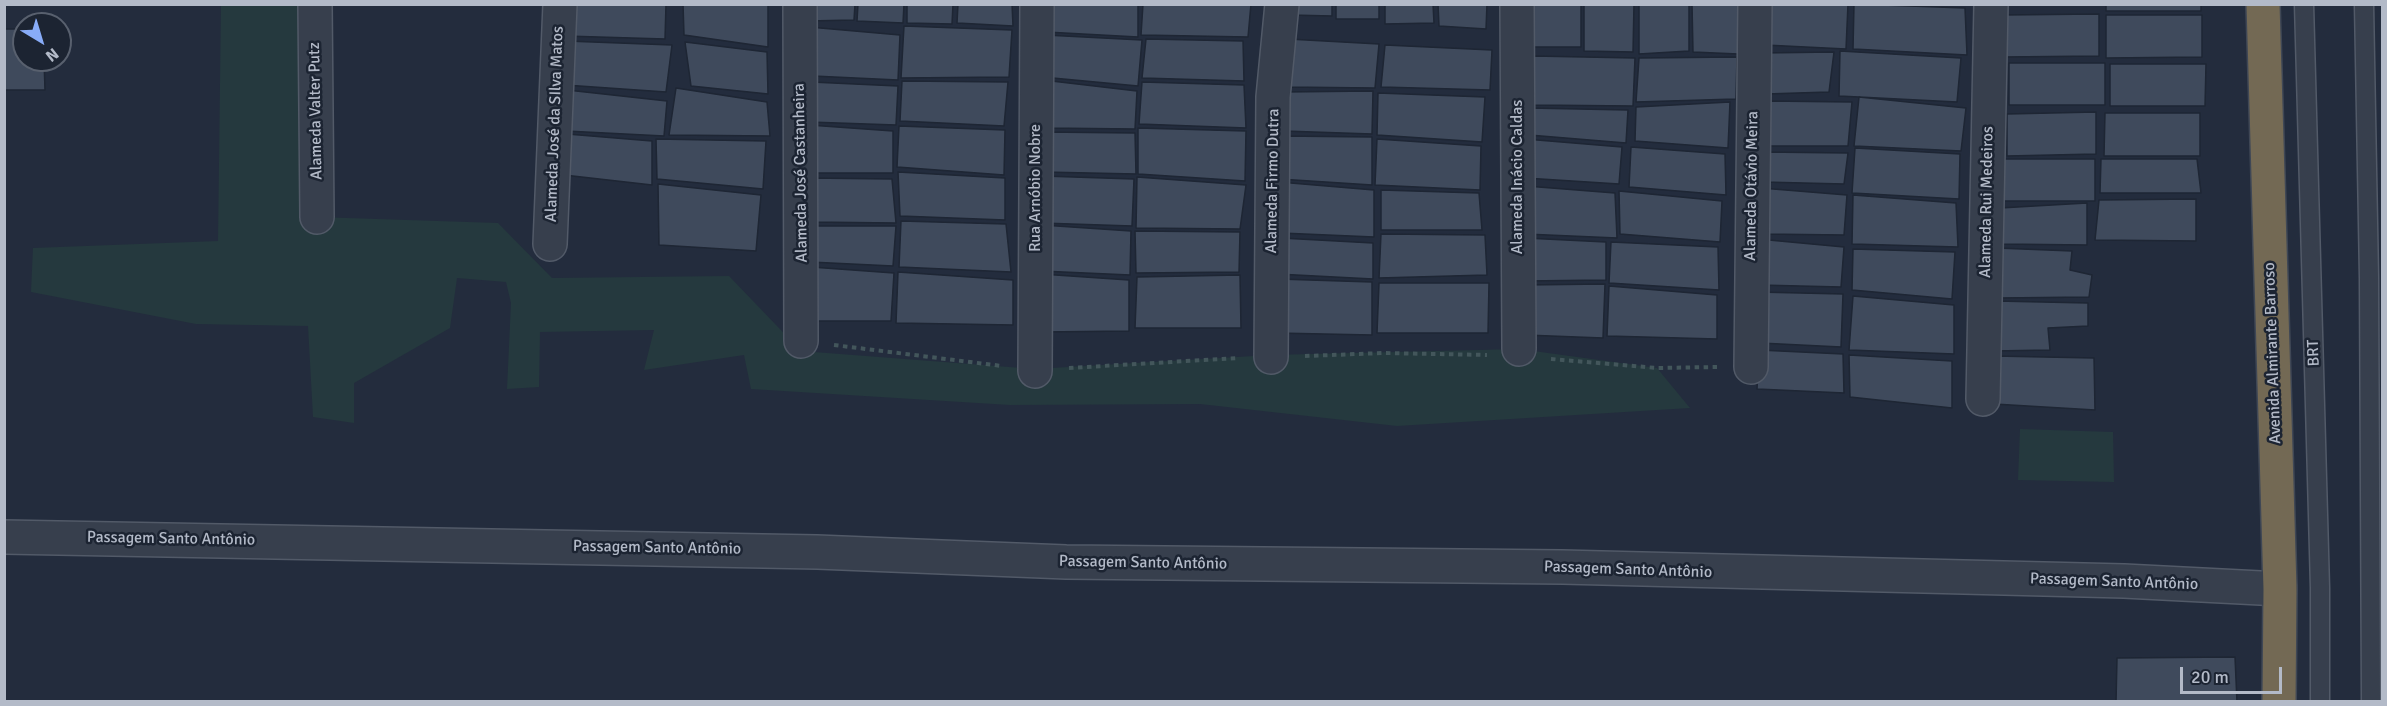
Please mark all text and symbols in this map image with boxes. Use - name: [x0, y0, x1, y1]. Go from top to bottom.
- north arrow: [12, 12, 72, 72]
- street label: Alameda José da SIlva Matos: [542, 26, 568, 222]
- street label: Alameda Valter Putz: [305, 42, 327, 180]
- text: N: [41, 43, 62, 66]
- street label: Alameda José Castanheira: [790, 83, 812, 263]
- street label: Alameda Inácio Caldas: [1508, 100, 1528, 254]
- street label: Alameda Firmo Dutra: [1262, 108, 1284, 254]
- street label: Alameda Otávio Meira: [1741, 111, 1763, 261]
- street label: Rua Arnóbio Nobre: [1026, 124, 1046, 252]
- street label: Alameda Rui Medeiros: [1976, 126, 1998, 278]
- street label: Avenida Almirante Barroso: [2260, 262, 2286, 444]
- street label: BRT: [2304, 339, 2324, 367]
- street label: Passagem Santo Antônio: [87, 528, 255, 550]
- street label: Passagem Santo Antônio: [573, 537, 741, 559]
- street label: Passagem Santo Antônio: [1059, 552, 1227, 574]
- street label: Passagem Santo Antônio: [1544, 557, 1712, 583]
- street label: Passagem Santo Antônio: [2030, 569, 2198, 595]
- scale bar: [2183, 655, 2285, 693]
- text: 20 m: [2191, 666, 2229, 688]

